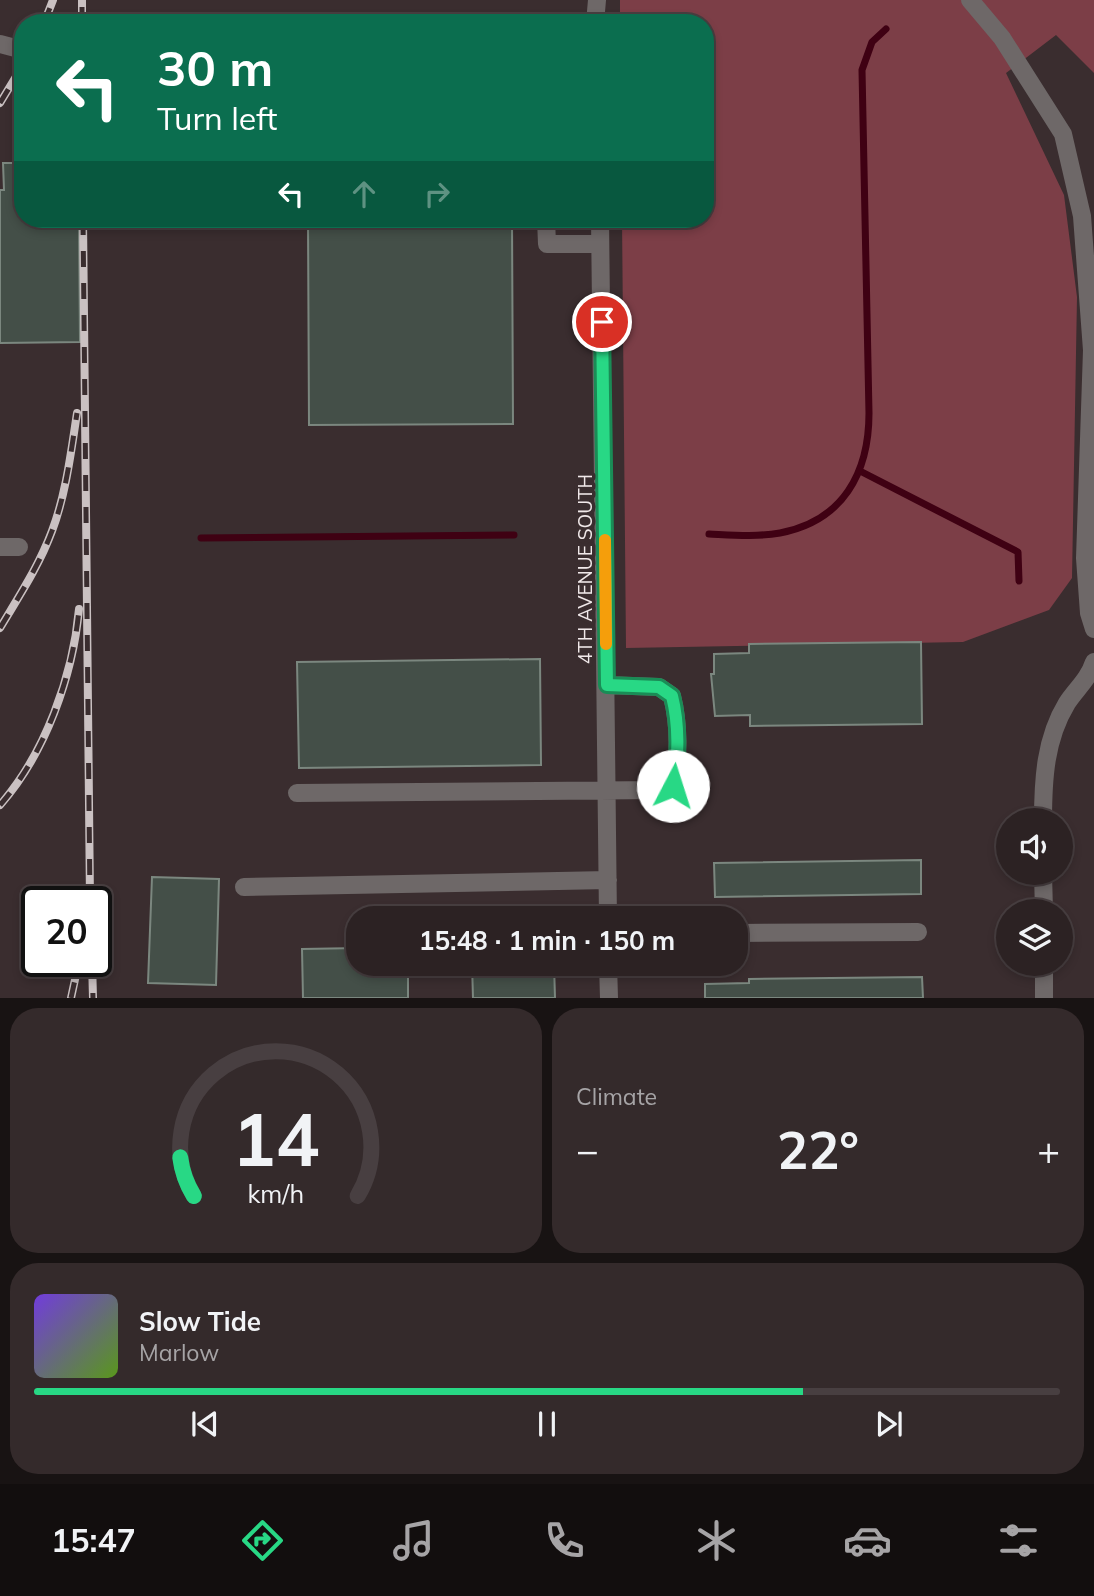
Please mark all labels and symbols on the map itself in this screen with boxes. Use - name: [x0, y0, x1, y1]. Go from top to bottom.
- pin: [572, 292, 632, 352]
- street label: 4TH AVENUE SOUTH: [573, 474, 597, 664]
- position arrow: [636, 749, 710, 823]
- speed limit sign: 20: [21, 886, 112, 977]

